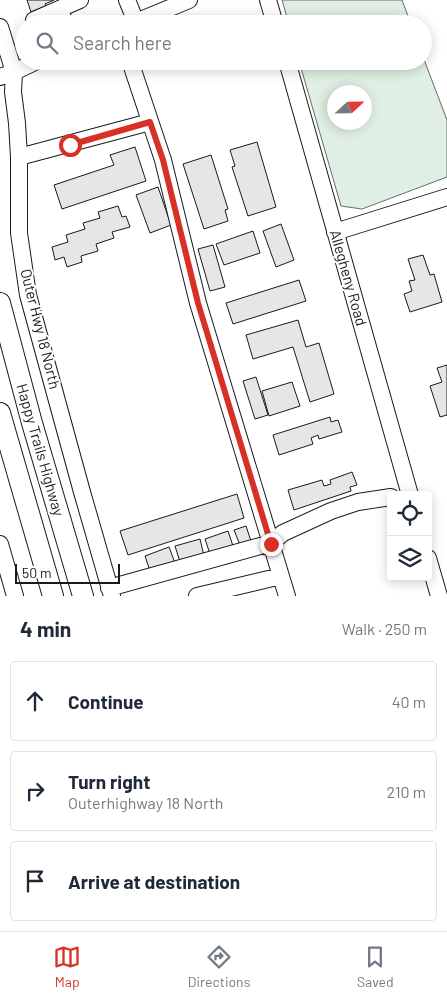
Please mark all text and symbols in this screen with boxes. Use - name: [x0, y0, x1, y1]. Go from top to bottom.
- search box: [15, 15, 432, 70]
- icon: search: [33, 29, 61, 57]
- text: Search here: [73, 31, 172, 54]
- north arrow: [327, 85, 372, 130]
- route start: [59, 134, 82, 157]
- street label: Allegheny Road: [327, 228, 371, 328]
- street label: Outer Hwy 18 North: [17, 267, 65, 391]
- street label: Happy Trails Highway: [13, 381, 69, 518]
- map controls: [387, 491, 432, 581]
- button: locate: [387, 491, 432, 536]
- route end: [260, 533, 283, 556]
- button: layers: [387, 536, 432, 581]
- scale bar: [15, 561, 120, 584]
- text: 50 m: [22, 564, 51, 581]
- text: 4 min: [20, 616, 71, 641]
- text: Walk · 250 m: [342, 619, 427, 638]
- icon: ahead: [21, 687, 49, 715]
- text: Continue: [68, 690, 144, 713]
- text: 40 m: [392, 692, 426, 711]
- text: Turn right: [68, 770, 150, 793]
- icon: right: [21, 777, 49, 805]
- text: 210 m: [387, 782, 426, 801]
- text: Outerhighway 18 North: [68, 793, 223, 812]
- icon: arrive: [21, 867, 49, 895]
- text: Arrive at destination: [68, 870, 240, 893]
- tab: Map: [53, 943, 81, 990]
- tab: Directions: [188, 943, 250, 990]
- tab: Saved: [357, 943, 394, 990]

